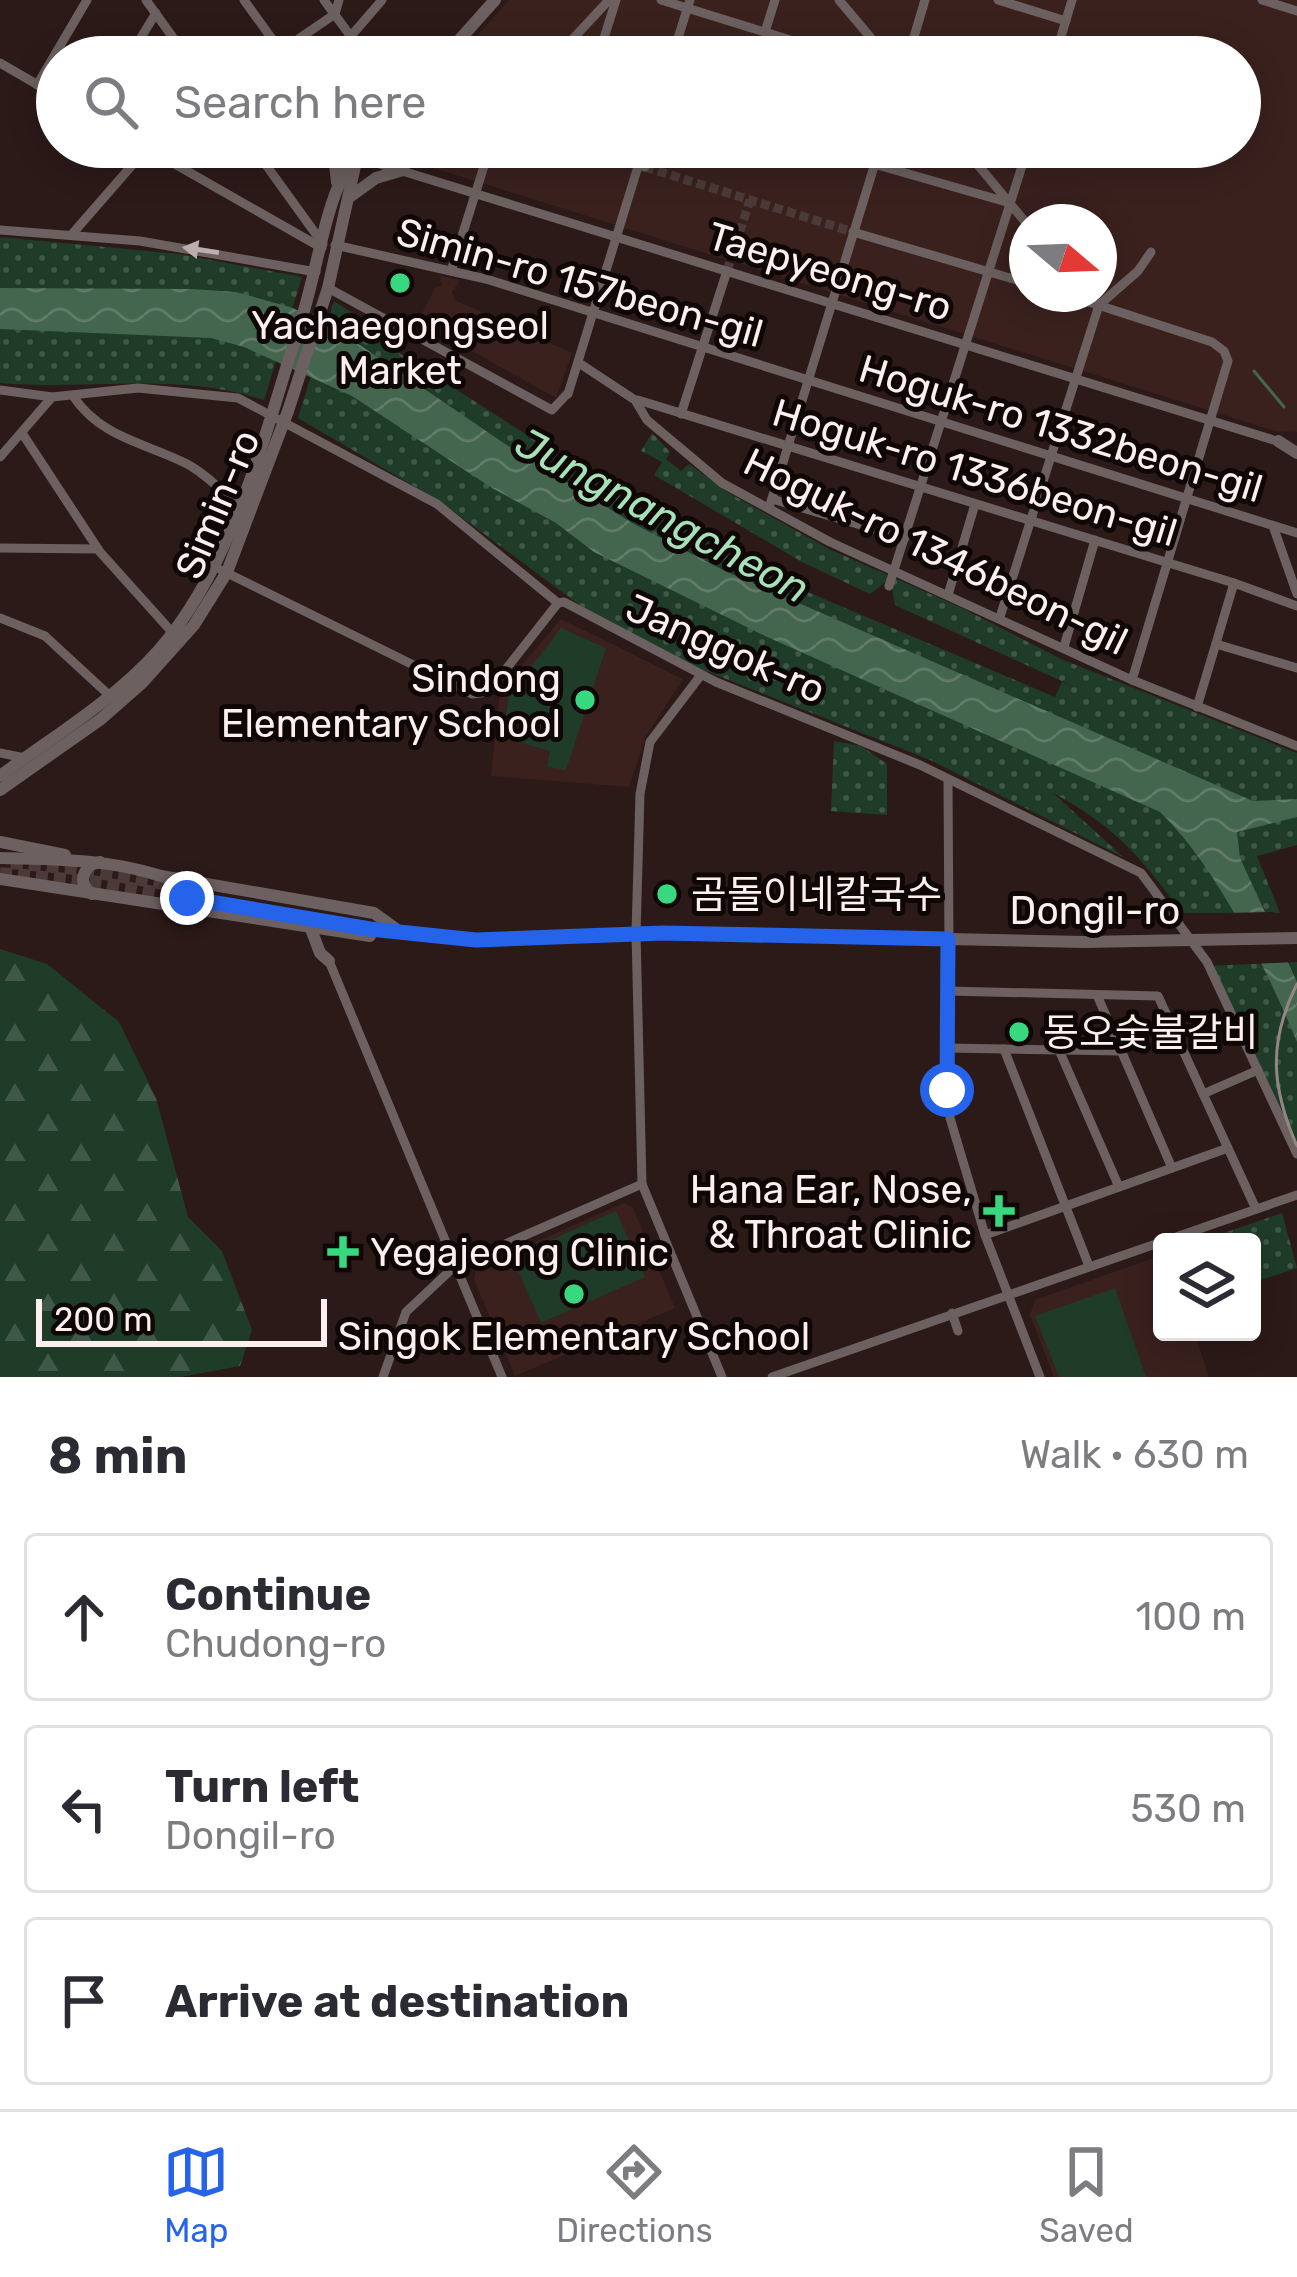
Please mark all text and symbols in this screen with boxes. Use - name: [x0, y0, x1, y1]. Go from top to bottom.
- search box: [36, 36, 1261, 168]
- icon: search: [78, 69, 144, 135]
- text: Search here: [174, 76, 426, 129]
- north arrow: [1009, 204, 1117, 312]
- street label: Simin-ro 157beon-gil: [391, 209, 768, 357]
- street label: Taepyeong-ro: [702, 213, 957, 331]
- one-way arrow: [182, 240, 219, 259]
- marker: Yachaegongseol Market: [387, 270, 413, 296]
- place label: Yachaegongseol Market: [251, 303, 549, 394]
- street label: Hoguk-ro 1332beon-gil: [853, 346, 1268, 512]
- street label: Hoguk-ro 1336beon-gil: [767, 390, 1182, 556]
- water label: Jungnangcheon: [508, 418, 817, 614]
- street label: Simin-ro: [166, 423, 270, 586]
- street label: Hoguk-ro 1346beon-gil: [736, 439, 1135, 665]
- street label: Janggok-ro: [619, 585, 832, 713]
- place label: Sindong Elementary School: [221, 656, 561, 747]
- marker: Sindong Elementary School: [572, 687, 598, 713]
- route end: [160, 871, 214, 925]
- place label: 곰돌이네칼국수: [691, 872, 942, 918]
- marker: 곰돌이네칼국수: [654, 881, 680, 907]
- street label: Dongil-ro: [1010, 888, 1180, 934]
- place label: 동오숯불갈비: [1043, 1010, 1258, 1056]
- marker: 동오숯불갈비: [1006, 1019, 1032, 1045]
- route start: [920, 1063, 974, 1117]
- place label: Hana Ear, Nose, & Throat Clinic: [690, 1167, 972, 1258]
- marker: Hana Ear, Nose, & Throat Clinic: [983, 1195, 1015, 1227]
- place label: Yegajeong Clinic: [370, 1230, 669, 1276]
- map controls: [1153, 1233, 1261, 1341]
- button: layers: [1153, 1233, 1261, 1341]
- marker: Yegajeong Clinic: [327, 1236, 359, 1268]
- marker: Singok Elementary School: [561, 1281, 587, 1307]
- scale bar: [36, 1293, 327, 1346]
- text: 200 m: [54, 1300, 153, 1339]
- place label: Singok Elementary School: [338, 1314, 810, 1360]
- text: 8 min: [48, 1425, 188, 1486]
- text: Walk · 630 m: [1020, 1432, 1249, 1478]
- text: Continue: [165, 1568, 371, 1621]
- icon: ahead: [51, 1584, 117, 1650]
- text: 100 m: [1136, 1594, 1246, 1640]
- text: Chudong-ro: [165, 1621, 386, 1667]
- text: Turn left: [165, 1760, 359, 1813]
- icon: left: [51, 1776, 117, 1842]
- text: 530 m: [1130, 1786, 1246, 1832]
- text: Dongil-ro: [165, 1813, 336, 1859]
- icon: arrive: [51, 1968, 117, 2034]
- text: Arrive at destination: [165, 1975, 630, 2028]
- tab: Map: [163, 2139, 229, 2250]
- tab: Directions: [556, 2139, 713, 2250]
- tab: Saved: [1039, 2139, 1134, 2250]

